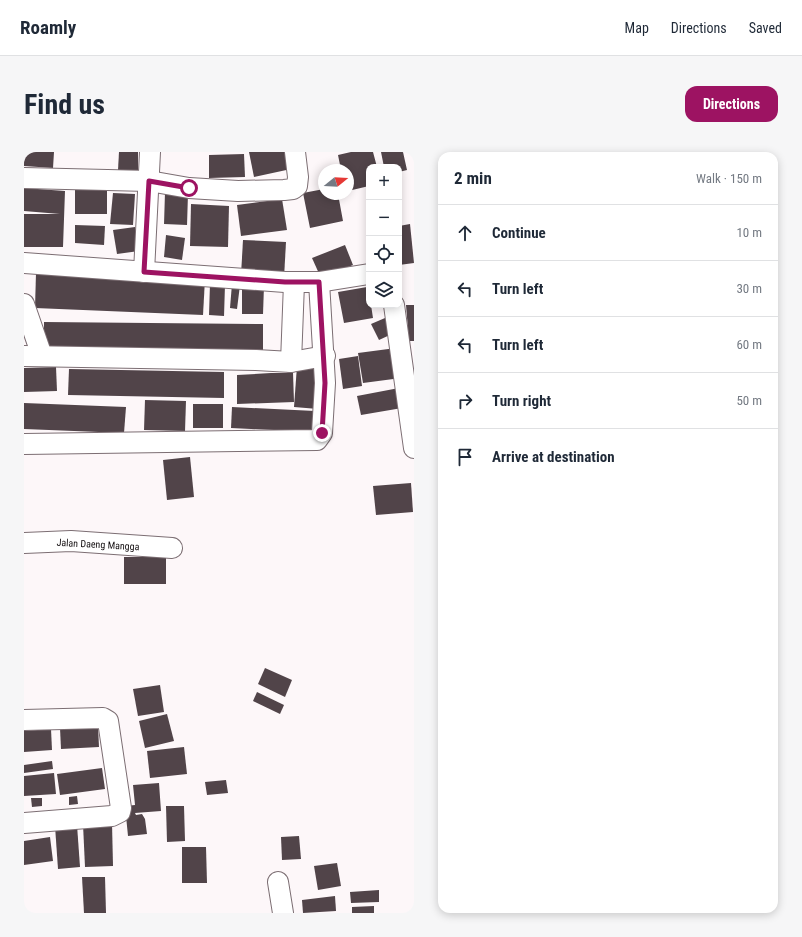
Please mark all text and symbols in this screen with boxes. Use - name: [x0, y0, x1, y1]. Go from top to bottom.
- text: Roamly: [20, 16, 76, 39]
- text: Map: [625, 20, 649, 36]
- text: Directions: [671, 20, 727, 36]
- text: Saved: [749, 20, 782, 36]
- button: Directions: [685, 86, 778, 122]
- text: Find us: [24, 88, 105, 121]
- north arrow: [318, 164, 354, 200]
- map controls: [366, 164, 402, 308]
- button: +: [366, 164, 402, 200]
- text: 2 min: [454, 168, 492, 188]
- text: Walk · 150 m: [696, 171, 762, 186]
- route start: [180, 179, 198, 197]
- button: −: [366, 200, 402, 236]
- icon: ahead: [454, 222, 476, 244]
- text: Continue: [492, 224, 546, 242]
- text: 10 m: [736, 225, 762, 240]
- button: locate: [366, 236, 402, 272]
- button: layers: [366, 272, 402, 308]
- icon: left: [454, 278, 476, 300]
- text: Turn left: [492, 280, 543, 298]
- text: 30 m: [736, 281, 762, 296]
- icon: left: [454, 334, 476, 356]
- text: Turn left: [492, 336, 543, 354]
- text: 60 m: [736, 337, 762, 352]
- icon: right: [454, 390, 476, 412]
- text: Turn right: [492, 392, 551, 410]
- text: 50 m: [736, 393, 762, 408]
- route end: [313, 424, 331, 442]
- icon: arrive: [454, 446, 476, 468]
- text: Arrive at destination: [492, 448, 615, 466]
- street label: Jalan Daeng Mangga: [56, 537, 140, 552]

